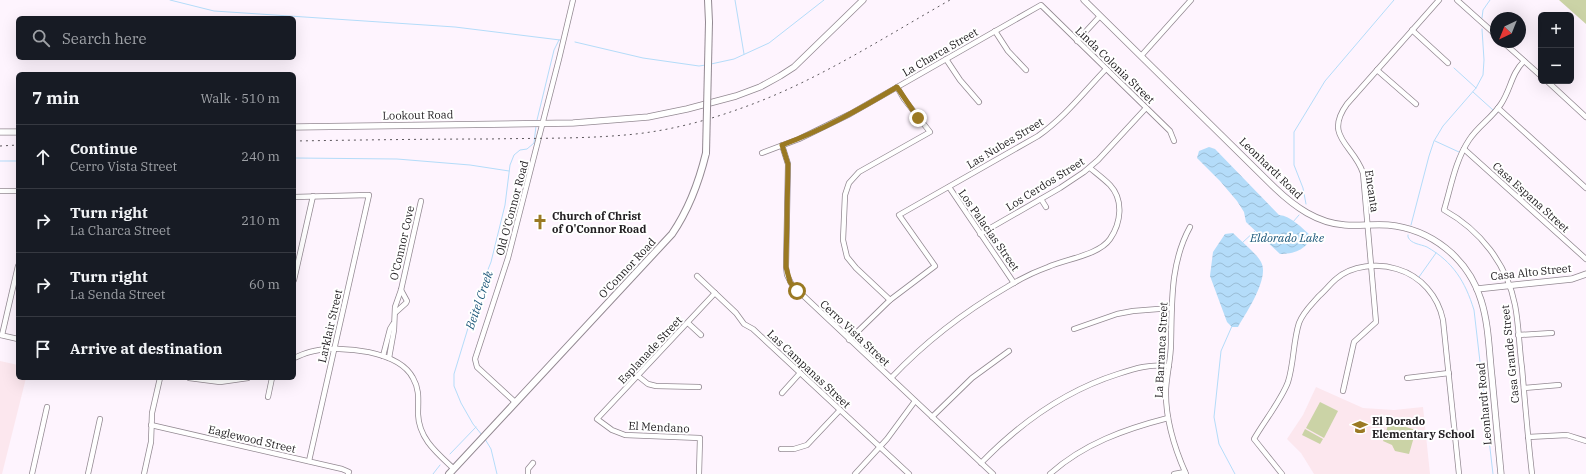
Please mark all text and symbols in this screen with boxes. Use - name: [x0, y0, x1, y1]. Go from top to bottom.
- north arrow: [1490, 12, 1526, 48]
- map controls: [1538, 12, 1574, 84]
- button: +: [1538, 12, 1574, 48]
- search box: [16, 16, 296, 60]
- street label: Linda Colonia Street: [1072, 24, 1158, 107]
- street label: La Charca Street: [900, 25, 980, 79]
- icon: search: [30, 27, 52, 49]
- text: Search here: [62, 29, 147, 48]
- button: −: [1538, 48, 1574, 84]
- text: 7 min: [32, 87, 80, 109]
- text: Walk · 510 m: [201, 90, 280, 107]
- street label: Lookout Road: [382, 107, 454, 123]
- route end: [909, 109, 927, 127]
- street label: Las Nubes Street: [964, 114, 1046, 171]
- street label: Leonhardt Road: [1236, 134, 1306, 202]
- text: Continue: [70, 139, 137, 158]
- icon: ahead: [32, 146, 54, 168]
- text: 240 m: [241, 148, 280, 165]
- street label: Los Cerdos Street: [1003, 154, 1087, 214]
- text: Cerro Vista Street: [70, 158, 177, 175]
- street label: Old O'Connor Road: [493, 159, 532, 257]
- street label: Casa Espana Street: [1490, 159, 1572, 235]
- street label: Encanta: [1362, 169, 1382, 213]
- street label: Los Palacias Street: [956, 186, 1023, 274]
- text: Turn right: [70, 203, 148, 222]
- street label: O'Connor Cove: [387, 204, 417, 282]
- place label: Church of Christ of O'Connor Road: [552, 209, 646, 236]
- icon: right: [32, 210, 54, 232]
- text: 210 m: [241, 212, 280, 229]
- church icon: Church of Christ of O'Connor Road: [531, 213, 549, 231]
- text: La Charca Street: [70, 222, 171, 239]
- water label: Eldorado Lake: [1249, 230, 1325, 245]
- street label: O'Connor Road: [595, 235, 659, 301]
- street label: Casa Alto Street: [1490, 261, 1572, 283]
- text: Turn right: [70, 267, 148, 286]
- water label: Beitel Creek: [462, 268, 496, 332]
- icon: right: [32, 274, 54, 296]
- text: 60 m: [249, 276, 280, 293]
- route start: [788, 282, 806, 300]
- text: La Senda Street: [70, 286, 165, 303]
- street label: Larklair Street: [315, 288, 345, 364]
- street label: Cerro Vista Street: [817, 297, 893, 369]
- street label: La Barranca Street: [1151, 301, 1171, 398]
- street label: Casa Grande Street: [1498, 304, 1522, 404]
- street label: Esplanade Street: [615, 313, 685, 387]
- street label: Las Campanas Street: [764, 327, 854, 411]
- icon: arrive: [32, 338, 54, 360]
- text: Arrive at destination: [70, 339, 222, 358]
- street label: Leonhardt Road: [1473, 362, 1495, 446]
- place label: El Dorado Elementary School: [1372, 414, 1475, 441]
- street label: El Mendano: [628, 418, 690, 436]
- school or university icon: El Dorado Elementary School: [1351, 418, 1369, 436]
- street label: Eaglewood Street: [207, 422, 297, 456]

